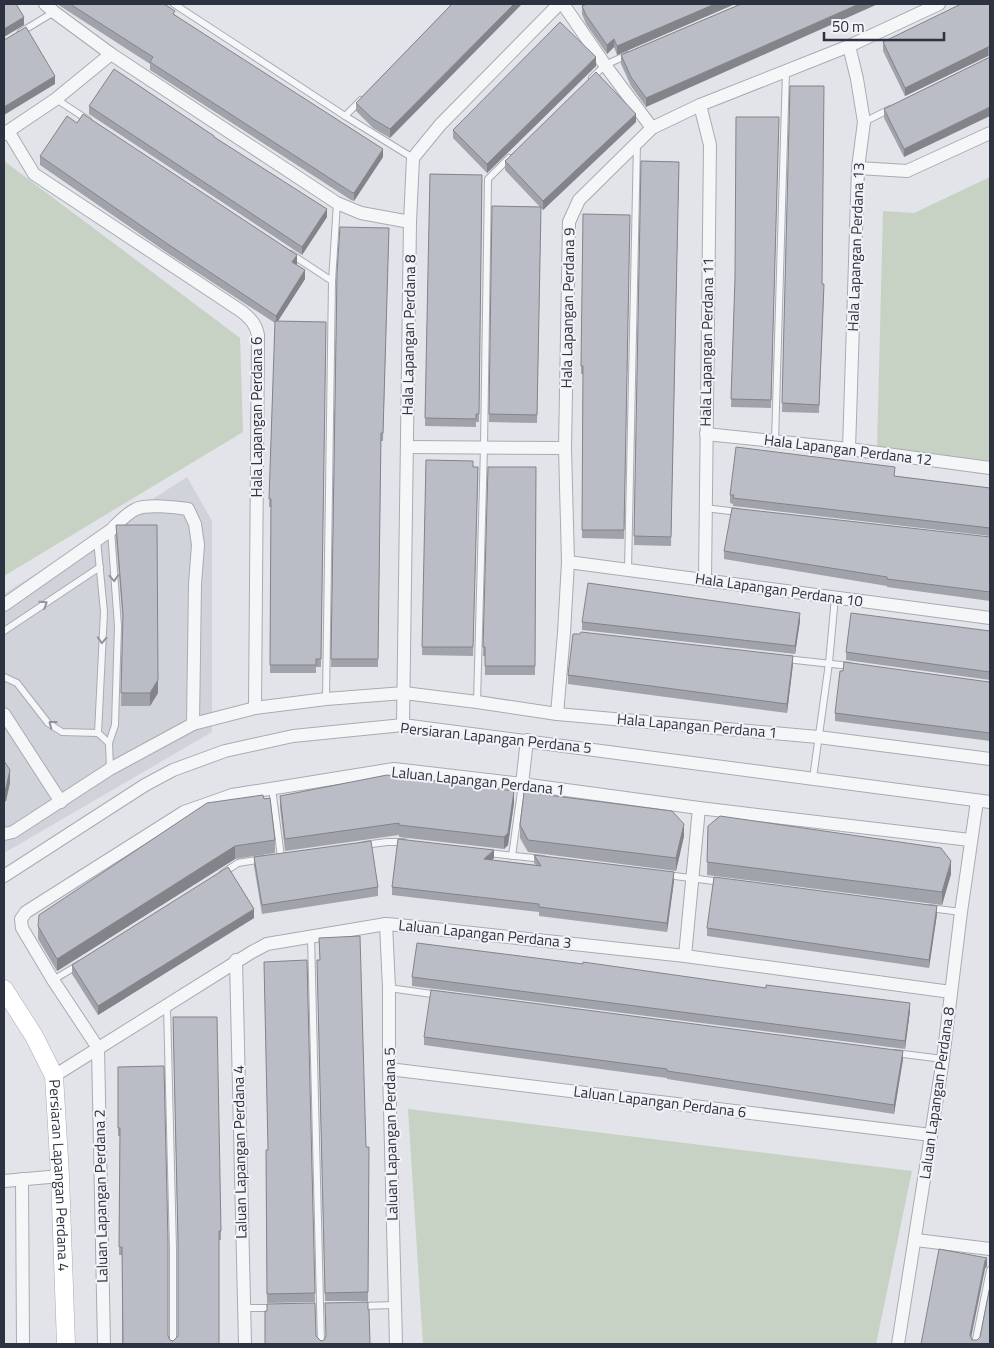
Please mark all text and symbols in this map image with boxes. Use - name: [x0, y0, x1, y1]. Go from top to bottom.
- scale bar: [824, 10, 944, 42]
- text: 50 m: [832, 15, 865, 38]
- street label: Hala Lapangan Perdana 13: [841, 162, 870, 332]
- street label: Hala Lapangan Perdana 9: [555, 227, 580, 389]
- street label: Hala Lapangan Perdana 8: [396, 254, 421, 416]
- street label: Hala Lapangan Perdana 11: [694, 257, 719, 427]
- street label: Hala Lapangan Perdana 6: [245, 337, 268, 497]
- street label: Hala Lapangan Perdana 12: [763, 428, 933, 471]
- street label: Hala Lapangan Perdana 10: [694, 566, 864, 613]
- one-way arrow: [109, 575, 120, 583]
- one-way arrow: [39, 601, 48, 610]
- one-way arrow: [97, 636, 108, 644]
- street label: Hala Lapangan Perdana 1: [616, 707, 778, 744]
- street label: Persiaran Lapangan Perdana 5: [399, 716, 593, 759]
- one-way arrow: [48, 721, 58, 730]
- street label: Laluan Lapangan Perdana 1: [390, 760, 566, 801]
- street label: Laluan Lapangan Perdana 3: [397, 913, 573, 954]
- street label: Laluan Lapangan Perdana 8: [913, 1005, 960, 1181]
- street label: Laluan Lapangan Perdana 5: [377, 1047, 404, 1221]
- street label: Laluan Lapangan Perdana 4: [226, 1065, 253, 1239]
- street label: Persiaran Lapangan Perdana 4: [43, 1079, 75, 1272]
- street label: Laluan Lapangan Perdana 6: [572, 1079, 748, 1124]
- street label: Laluan Lapangan Perdana 2: [87, 1109, 114, 1283]

